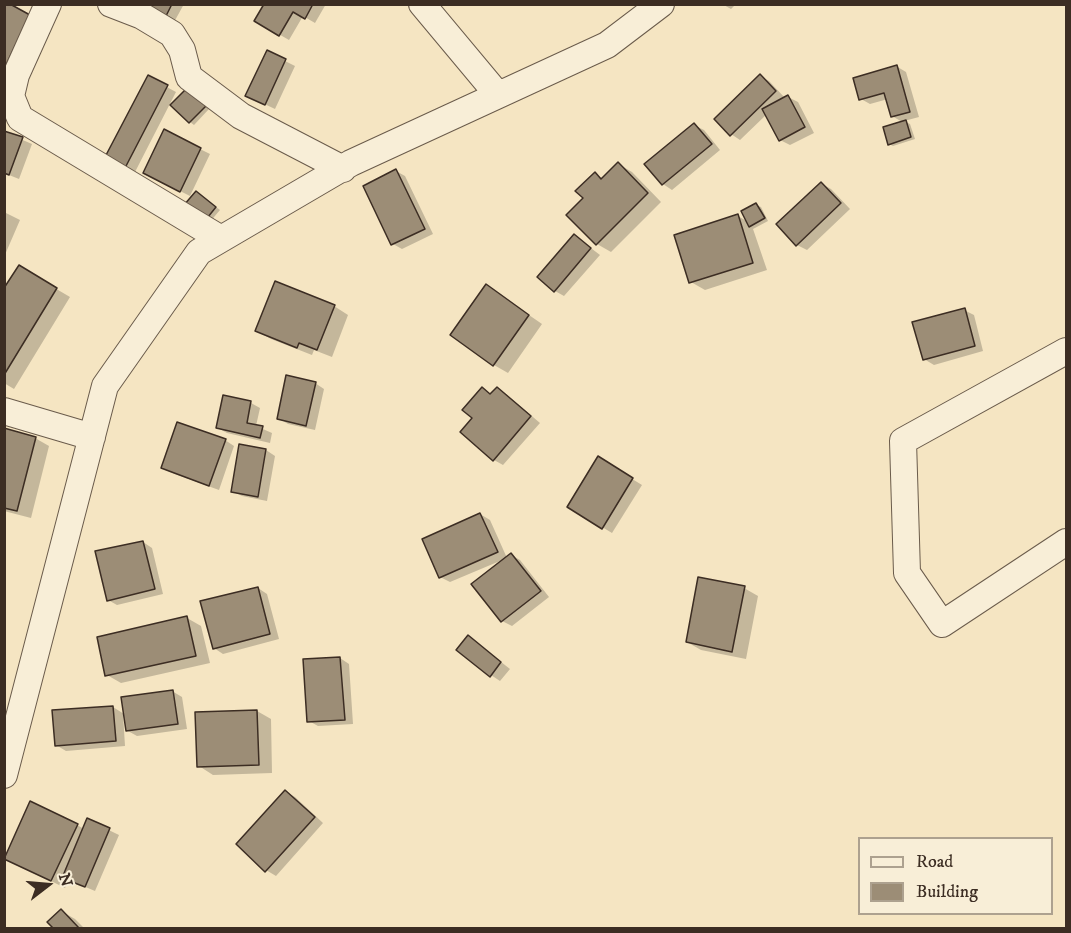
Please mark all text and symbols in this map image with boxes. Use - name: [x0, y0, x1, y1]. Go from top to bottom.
- legend: [858, 837, 1053, 915]
- text: Road: [916, 851, 953, 873]
- north arrow: [18, 855, 78, 915]
- text: N: [54, 871, 77, 889]
- text: Building: [916, 881, 978, 903]

